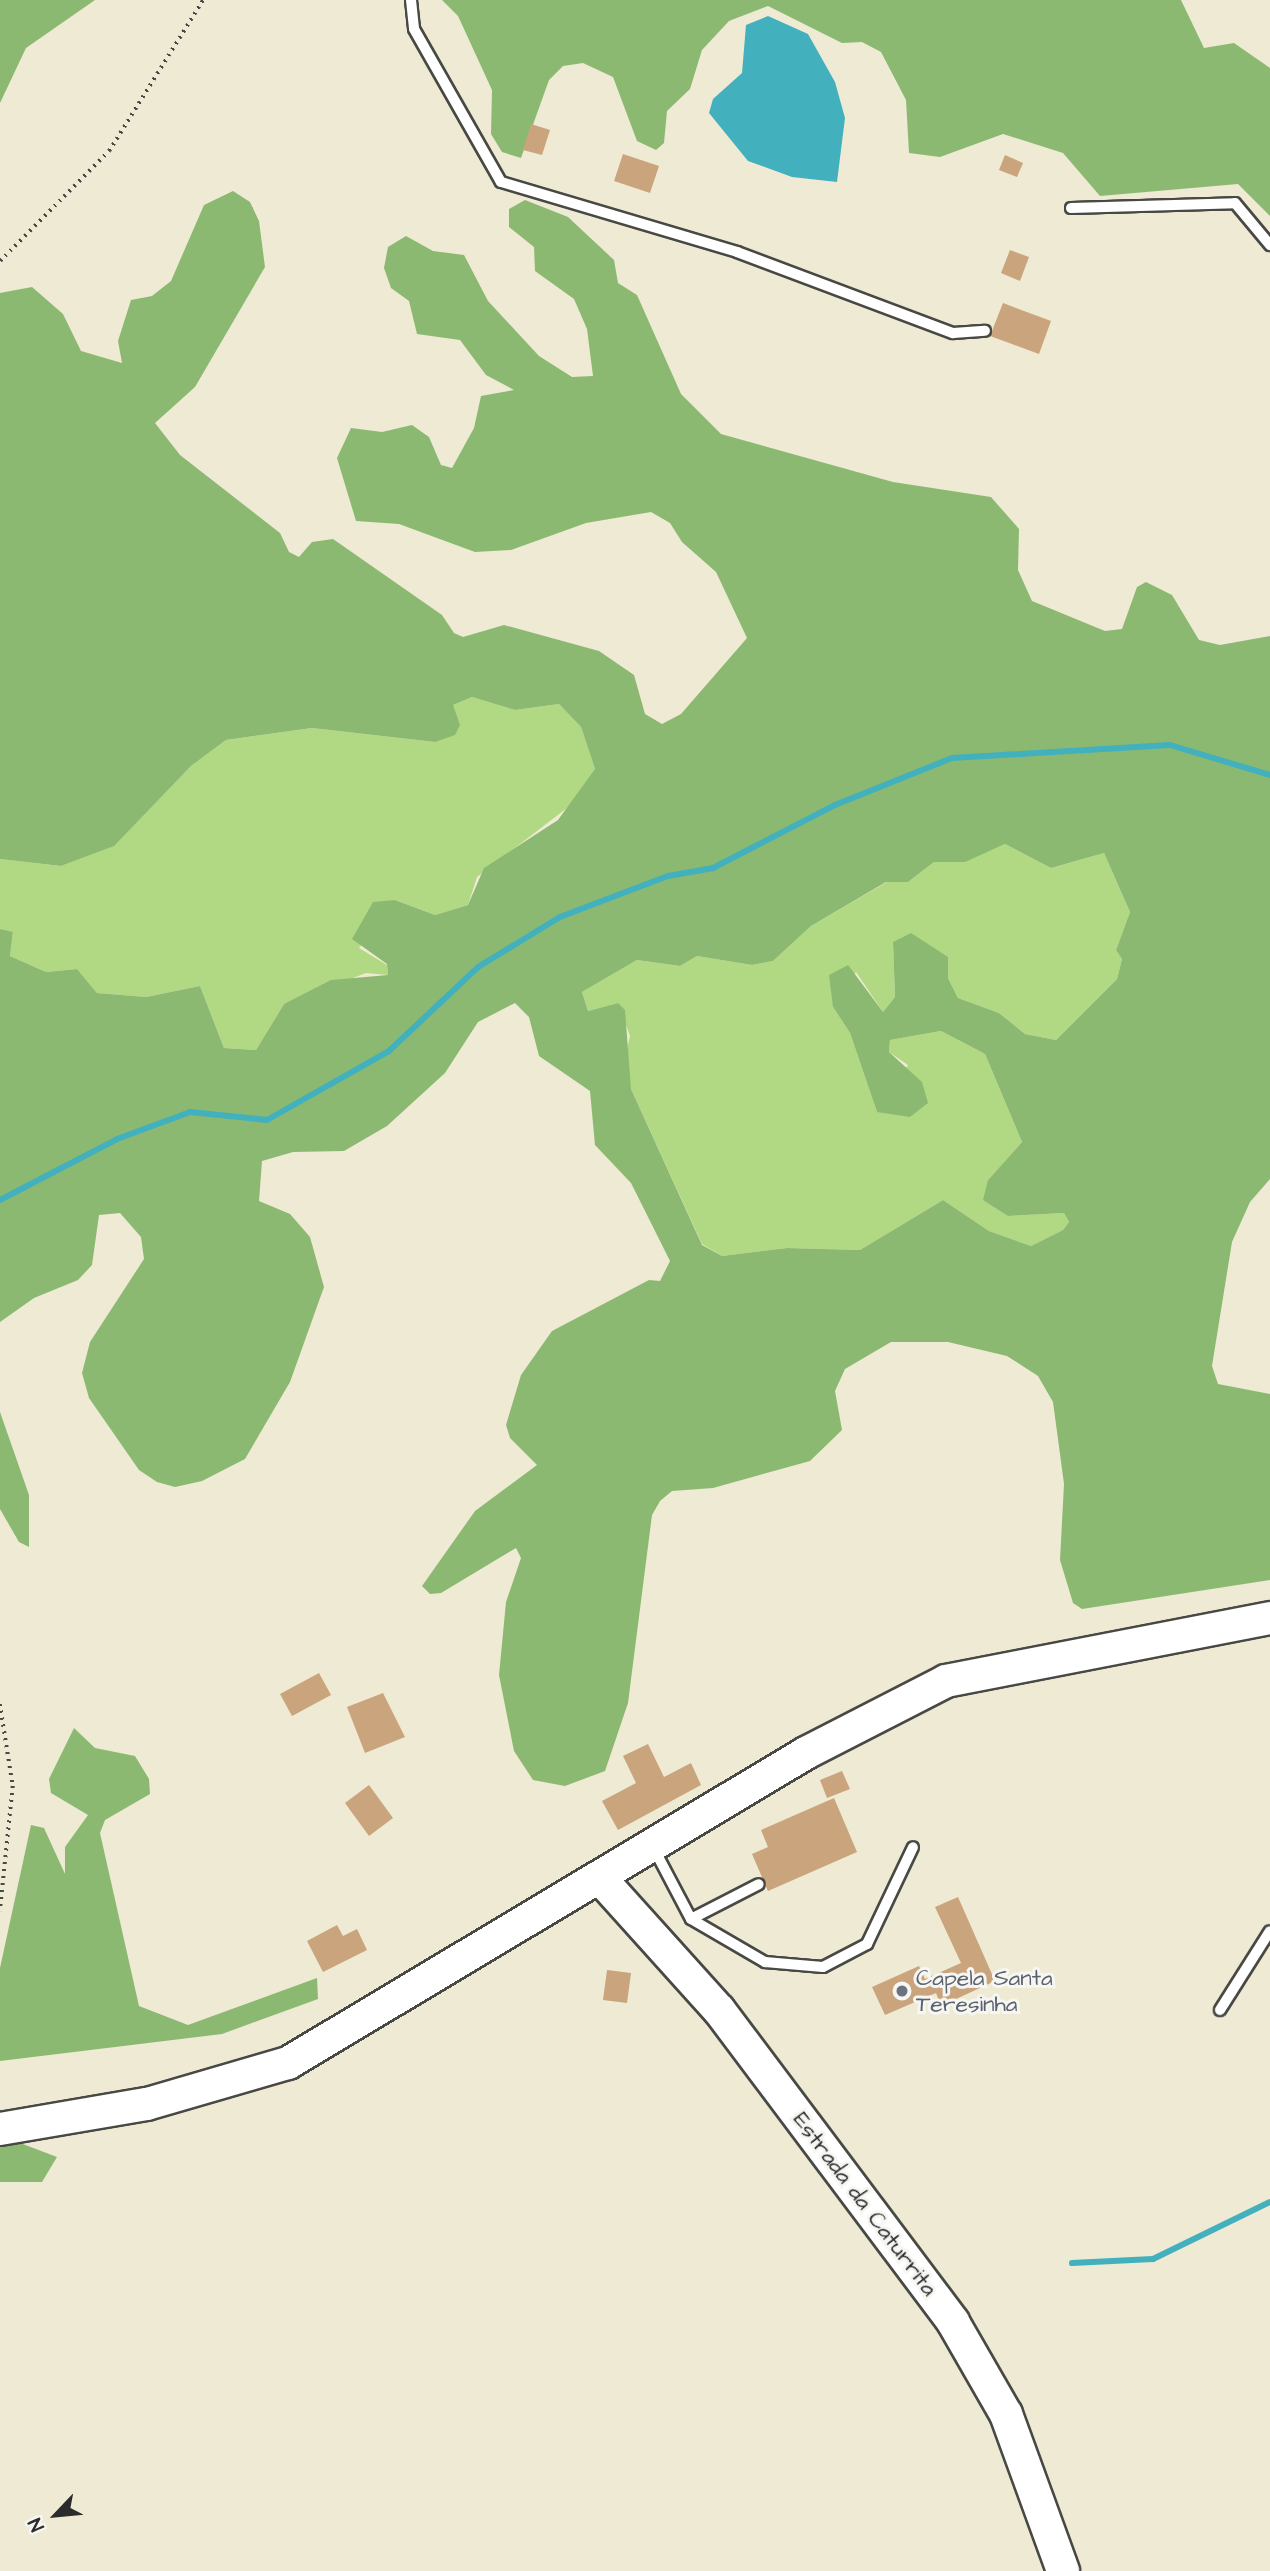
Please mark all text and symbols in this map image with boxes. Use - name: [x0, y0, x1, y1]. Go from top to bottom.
- place label: Capela Santa Teresinha: [916, 1964, 1053, 2018]
- marker: Capela Santa Teresinha: [894, 1983, 910, 1999]
- street label: Estrada da Caturrita: [787, 2107, 943, 2301]
- north arrow: [21, 2480, 91, 2550]
- text: N: [22, 2513, 51, 2536]

